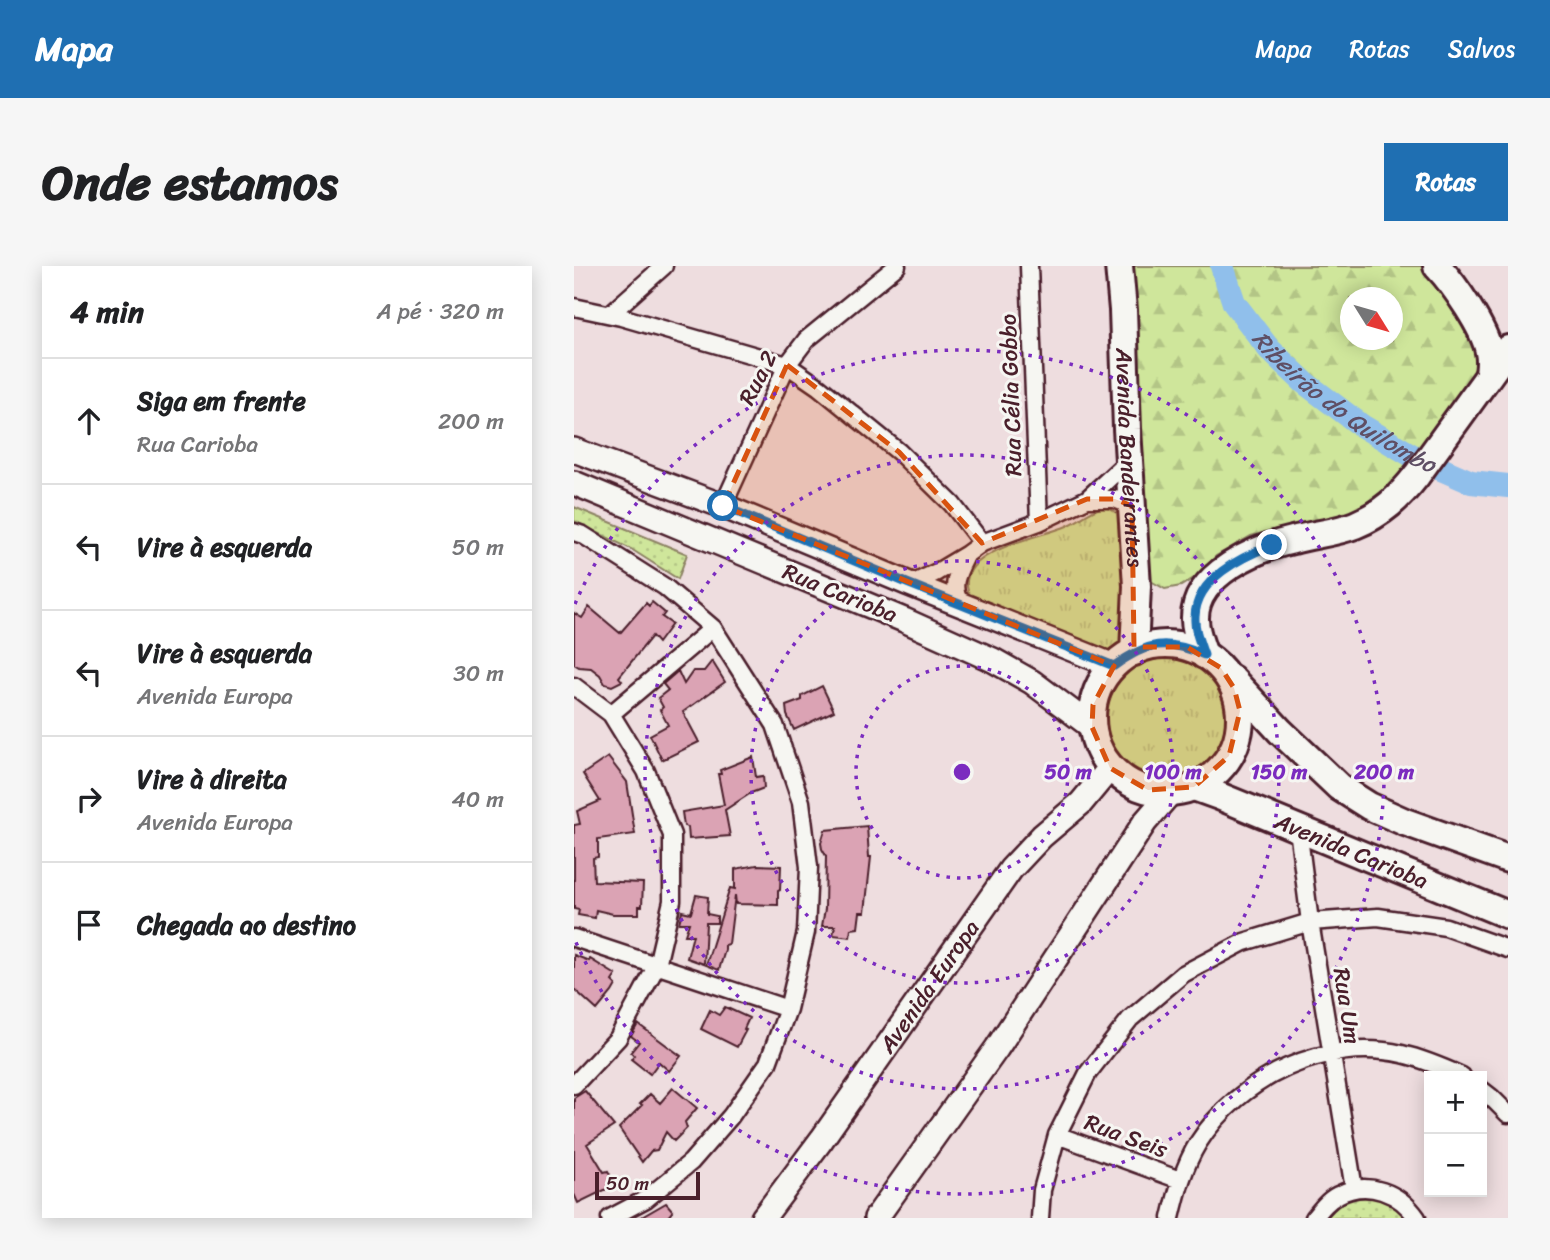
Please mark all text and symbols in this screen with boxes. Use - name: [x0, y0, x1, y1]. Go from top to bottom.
- text: Mapa: [35, 20, 112, 78]
- text: Mapa: [1255, 28, 1312, 70]
- text: Rotas: [1350, 28, 1410, 70]
- text: Salvos: [1448, 28, 1515, 70]
- text: Onde estamos: [42, 139, 338, 226]
- button: Rotas: [1384, 143, 1508, 221]
- text: 4 min: [70, 285, 144, 339]
- north arrow: [1340, 287, 1403, 350]
- text: A pé · 320 m: [377, 291, 504, 332]
- street label: Rua Célia Gobbo: [988, 313, 1034, 477]
- water label: Ribeirão do Quilombo: [1241, 321, 1444, 486]
- street label: Rua 2: [727, 343, 789, 413]
- street label: Avenida Bandeirantes: [1104, 346, 1156, 569]
- text: Siga em frente: [137, 378, 306, 424]
- text: 200 m: [438, 401, 504, 442]
- icon: ahead: [70, 402, 108, 440]
- text: Rua Carioba: [137, 424, 258, 465]
- route start: [707, 490, 738, 521]
- text: Vire à esquerda: [137, 524, 312, 570]
- text: 50 m: [452, 527, 504, 568]
- icon: left: [70, 528, 108, 566]
- route end: [1256, 529, 1287, 560]
- street label: Rua Carioba: [776, 551, 904, 635]
- text: Vire à esquerda: [137, 630, 312, 676]
- text: 30 m: [453, 653, 504, 694]
- icon: left: [70, 654, 108, 692]
- text: Avenida Europa: [137, 676, 293, 717]
- text: 50 m: [1044, 753, 1093, 791]
- text: 100 m: [1144, 753, 1202, 791]
- text: 150 m: [1251, 753, 1308, 791]
- text: 200 m: [1353, 753, 1415, 791]
- text: Vire à direita: [137, 756, 287, 802]
- centre of rings: [950, 760, 974, 784]
- text: 40 m: [451, 779, 504, 820]
- icon: right: [70, 780, 108, 818]
- street label: Avenida Carioba: [1268, 800, 1435, 901]
- text: Avenida Europa: [137, 802, 293, 843]
- text: Chegada ao destino: [137, 902, 356, 948]
- icon: arrive: [70, 906, 108, 944]
- street label: Avenida Europa: [867, 910, 991, 1063]
- street label: Rua Um: [1321, 965, 1373, 1047]
- map controls: [1424, 1071, 1487, 1197]
- button: +: [1424, 1071, 1487, 1134]
- street label: Rua Seis: [1078, 1102, 1174, 1170]
- button: −: [1424, 1134, 1487, 1197]
- text: 50 m: [606, 1167, 649, 1200]
- scale bar: [595, 1169, 700, 1201]

